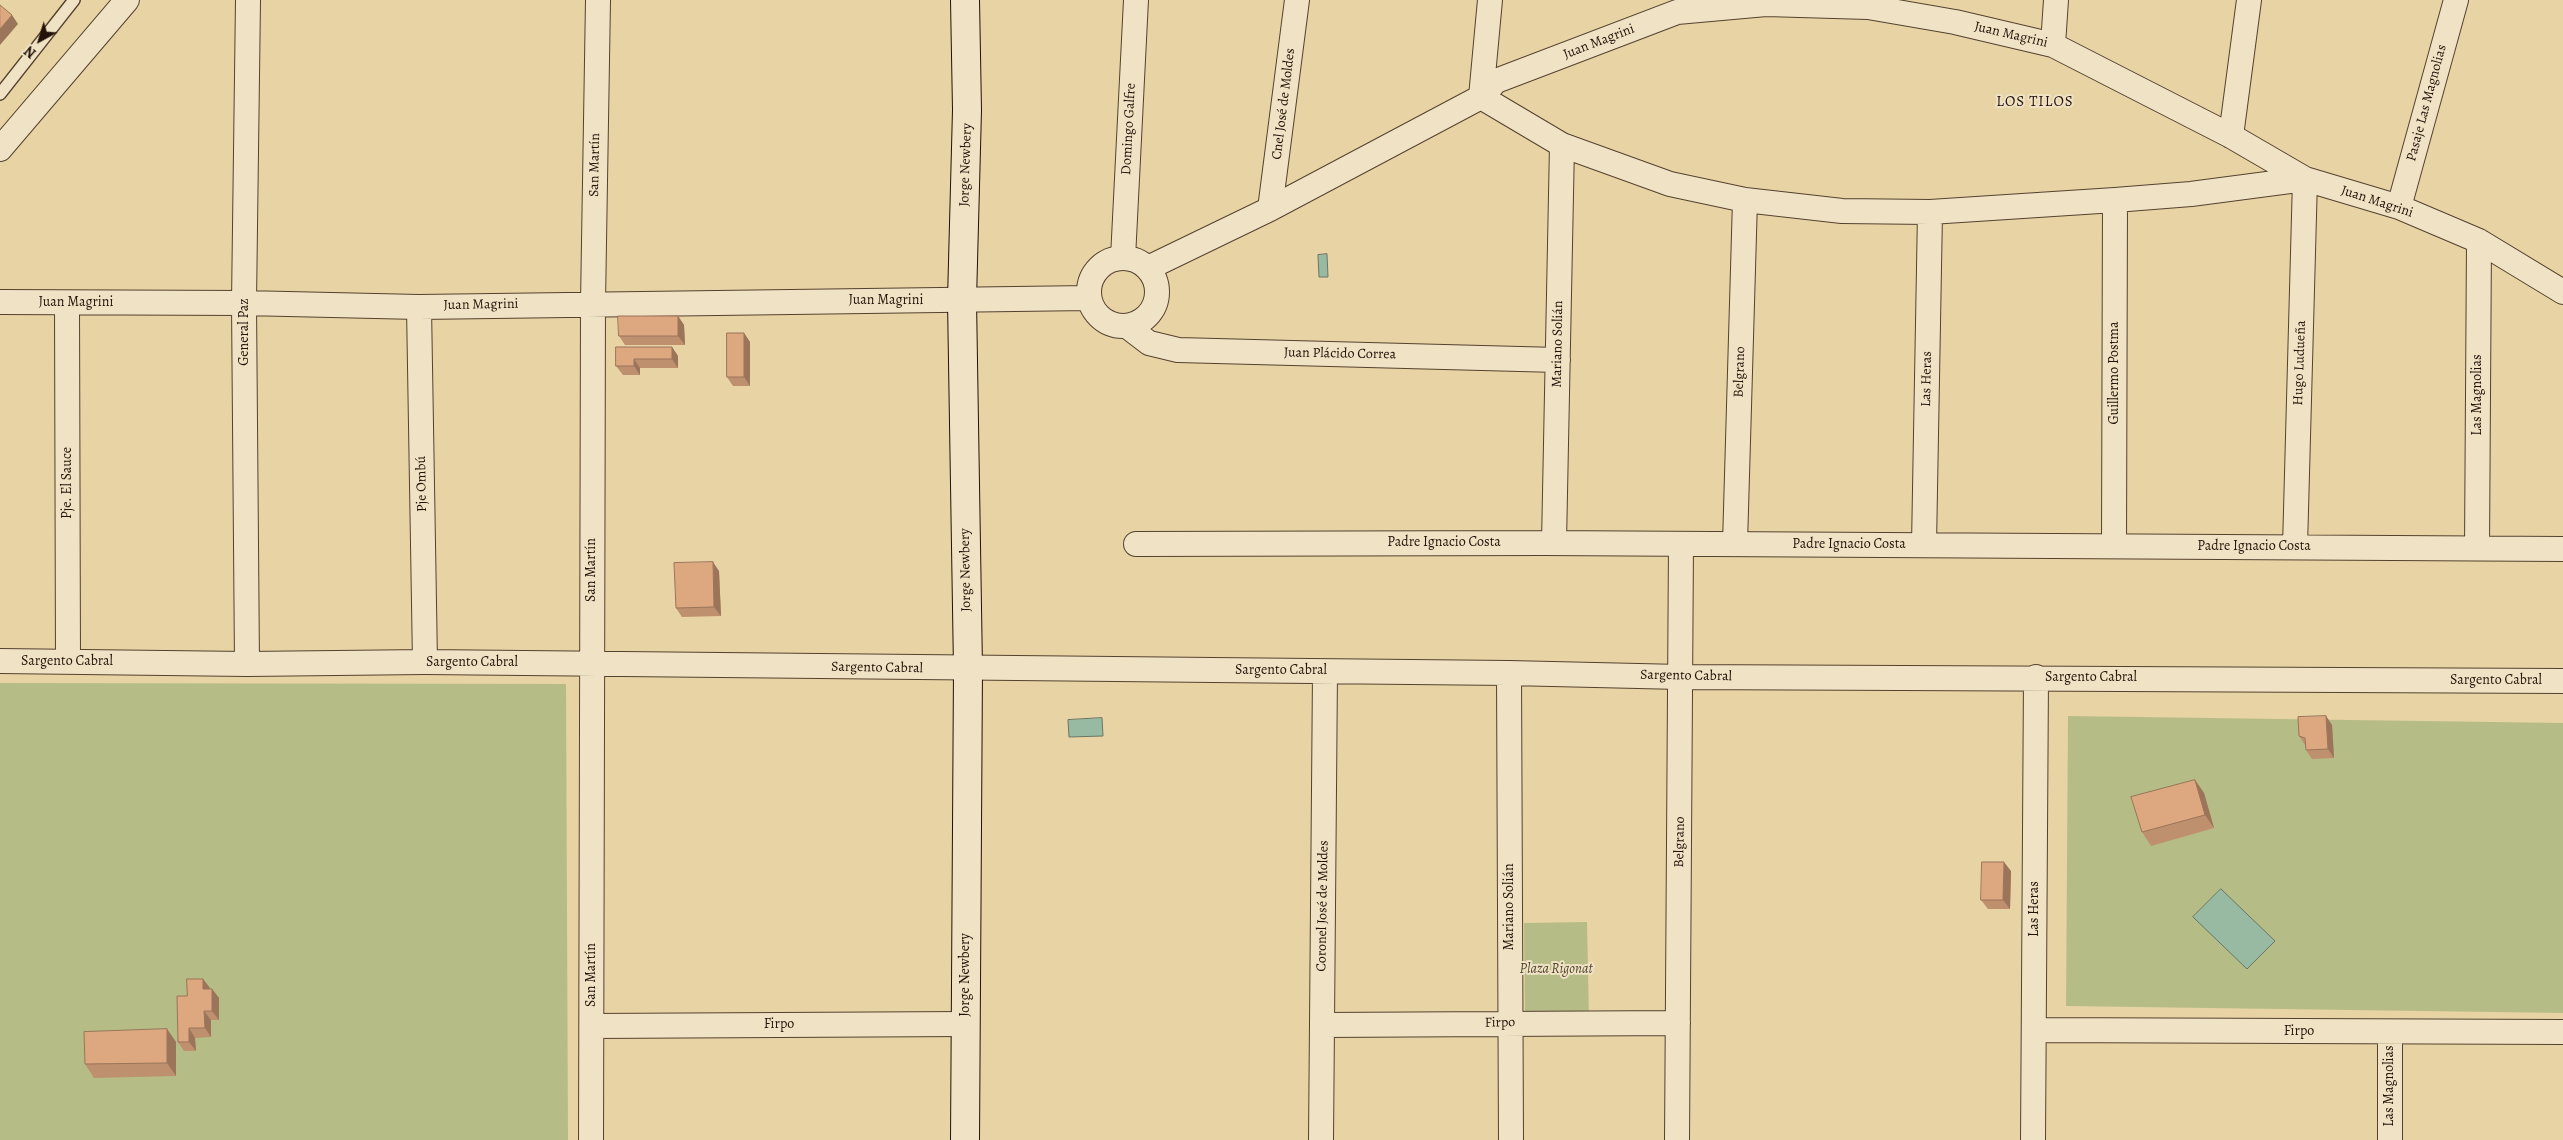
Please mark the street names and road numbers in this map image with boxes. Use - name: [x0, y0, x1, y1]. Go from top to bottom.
- street label: Juan Magrini: [1973, 18, 2049, 52]
- street label: Juan Magrini: [1561, 21, 1637, 63]
- street label: Pasaje Las Magnolias: [2403, 43, 2451, 163]
- street label: Cnel José de Moldes: [1269, 47, 1299, 161]
- street label: Domingo Galfre: [1118, 83, 1140, 175]
- street label: Jorge Newbery: [956, 123, 976, 207]
- street label: San Martín: [586, 133, 604, 197]
- street label: Juan Magrini: [2339, 182, 2415, 222]
- street label: Juan Magrini: [849, 293, 923, 309]
- street label: Juan Magrini: [39, 295, 113, 311]
- street label: Juan Magrini: [443, 296, 519, 314]
- street label: General Paz: [237, 298, 253, 366]
- street label: Mariano Solián: [1549, 300, 1567, 388]
- street label: Hugo Ludueña: [2290, 320, 2310, 406]
- street label: Guillermo Postma: [2107, 322, 2123, 424]
- street label: Juan Plácido Correa: [1284, 345, 1396, 363]
- street label: Belgrano: [1731, 346, 1749, 398]
- street label: Las Heras: [1918, 351, 1936, 407]
- street label: Las Magnolias: [2470, 354, 2486, 436]
- street label: Pje. El Sauce: [60, 447, 76, 519]
- street label: Pje Ombú: [413, 456, 431, 512]
- street label: Jorge Newbery: [957, 528, 975, 612]
- street label: Padre Ignacio Costa: [1387, 535, 1501, 551]
- street label: Padre Ignacio Costa: [1792, 537, 1906, 553]
- street label: San Martín: [584, 538, 600, 602]
- street label: Padre Ignacio Costa: [2197, 539, 2311, 555]
- street label: Sargento Cabral: [21, 654, 113, 670]
- street label: Sargento Cabral: [426, 655, 518, 671]
- street label: Sargento Cabral: [831, 659, 923, 677]
- street label: Sargento Cabral: [1235, 663, 1327, 679]
- street label: Sargento Cabral: [1640, 667, 1732, 685]
- street label: Sargento Cabral: [2045, 670, 2137, 686]
- street label: Sargento Cabral: [2450, 673, 2542, 689]
- street label: Belgrano: [1671, 816, 1689, 868]
- street label: Coronel José de Moldes: [1313, 840, 1333, 972]
- street label: Mariano Solián: [1502, 863, 1518, 951]
- street label: Las Heras: [2027, 881, 2043, 937]
- street label: Jorge Newbery: [958, 933, 974, 1017]
- street label: San Martín: [584, 943, 600, 1007]
- street label: Firpo: [1485, 1014, 1515, 1032]
- street label: Firpo: [764, 1017, 794, 1033]
- street label: Firpo: [2284, 1024, 2314, 1040]
- street label: Las Magnolias: [2382, 1045, 2398, 1127]

